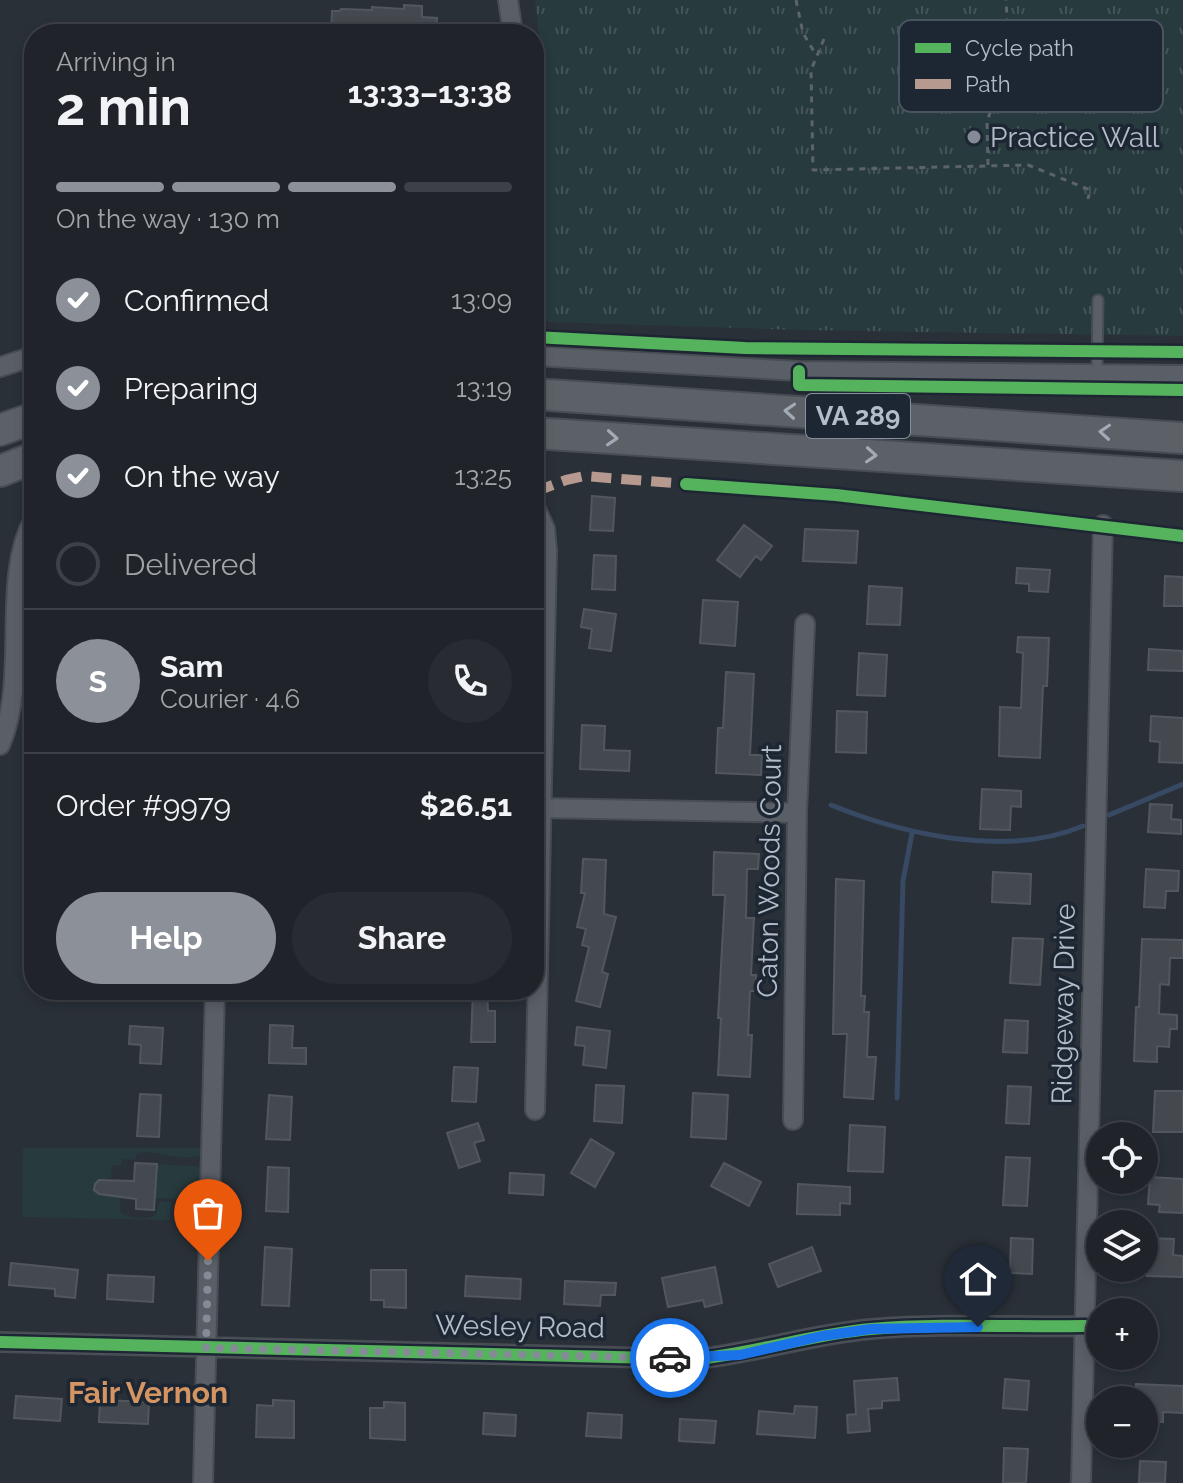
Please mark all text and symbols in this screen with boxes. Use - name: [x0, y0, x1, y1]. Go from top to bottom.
- legend: [899, 20, 1163, 112]
- text: Cycle path: [965, 35, 1074, 61]
- text: Arriving in: [56, 47, 176, 77]
- text: Path: [965, 71, 1011, 97]
- text: 13:33–13:38: [348, 75, 512, 110]
- text: 2 min: [56, 76, 191, 137]
- place label: Practice Wall: [990, 121, 1160, 154]
- marker: Practice Wall: [965, 128, 983, 146]
- text: On the way · 130 m: [56, 204, 280, 234]
- icon: check: [56, 278, 100, 322]
- text: Confirmed: [124, 283, 269, 318]
- text: 13:09: [451, 285, 512, 315]
- icon: check: [56, 366, 100, 410]
- text: Preparing: [124, 371, 258, 406]
- text: 13:19: [456, 373, 512, 403]
- road number: VA 289: [806, 394, 910, 438]
- one-way arrow: [783, 403, 796, 420]
- one-way arrow: [1098, 424, 1111, 441]
- one-way arrow: [606, 429, 619, 446]
- one-way arrow: [865, 446, 878, 463]
- icon: check: [56, 454, 100, 498]
- text: On the way: [124, 459, 280, 494]
- text: 13:25: [454, 461, 512, 491]
- text: Delivered: [124, 547, 257, 582]
- button: phone: [428, 639, 512, 723]
- text: Sam: [160, 649, 223, 684]
- text: S: [89, 664, 107, 699]
- text: Courier · 4.6: [160, 684, 300, 714]
- street label: Caton Woods Court: [751, 744, 788, 998]
- text: Order #9979: [56, 788, 231, 823]
- text: $26.51: [420, 788, 512, 823]
- button: Help: [56, 892, 276, 984]
- button: Share: [292, 892, 512, 984]
- street label: Ridgeway Drive: [1045, 903, 1082, 1105]
- map controls: [1086, 1122, 1158, 1458]
- button: locate: [1086, 1122, 1158, 1194]
- pin: [174, 1179, 242, 1261]
- icon: bag: [186, 1191, 230, 1235]
- button: layers: [1086, 1210, 1158, 1282]
- pin: [944, 1245, 1012, 1327]
- icon: home: [956, 1257, 1000, 1301]
- button: +: [1086, 1298, 1158, 1370]
- street label: Wesley Road: [435, 1309, 605, 1344]
- courier: [630, 1318, 710, 1398]
- icon: car: [648, 1336, 692, 1380]
- district label: Fair Vernon: [68, 1375, 228, 1410]
- button: −: [1086, 1386, 1158, 1458]

